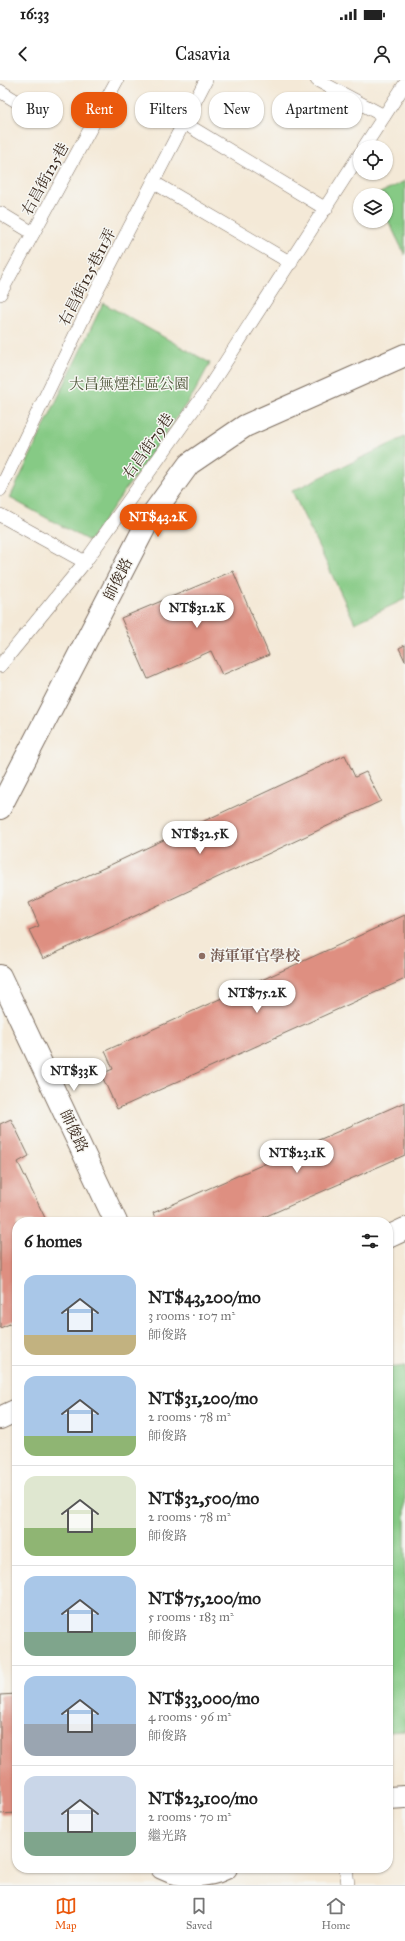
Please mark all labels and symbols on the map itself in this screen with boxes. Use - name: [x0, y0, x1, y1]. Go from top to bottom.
- street label: 右昌街125巷: [18, 140, 72, 218]
- street label: 右昌街125巷11弄: [55, 225, 119, 329]
- park label: 大昌無煙社區公園: [69, 375, 189, 393]
- street label: 右昌街79巷: [119, 410, 177, 482]
- pin: NT$43.2K: [117, 504, 199, 538]
- street label: 師俊路: [100, 555, 136, 603]
- pin: NT$31.2K: [156, 595, 238, 629]
- pin: NT$32.5K: [159, 821, 241, 855]
- place label: 海軍軍官學校: [210, 947, 301, 965]
- marker: 海軍軍官學校: [197, 951, 207, 961]
- pin: NT$75.2K: [216, 980, 298, 1014]
- pin: NT$33K: [41, 1058, 107, 1092]
- street label: 師俊路: [56, 1107, 92, 1155]
- pin: NT$23.1K: [256, 1140, 338, 1174]

